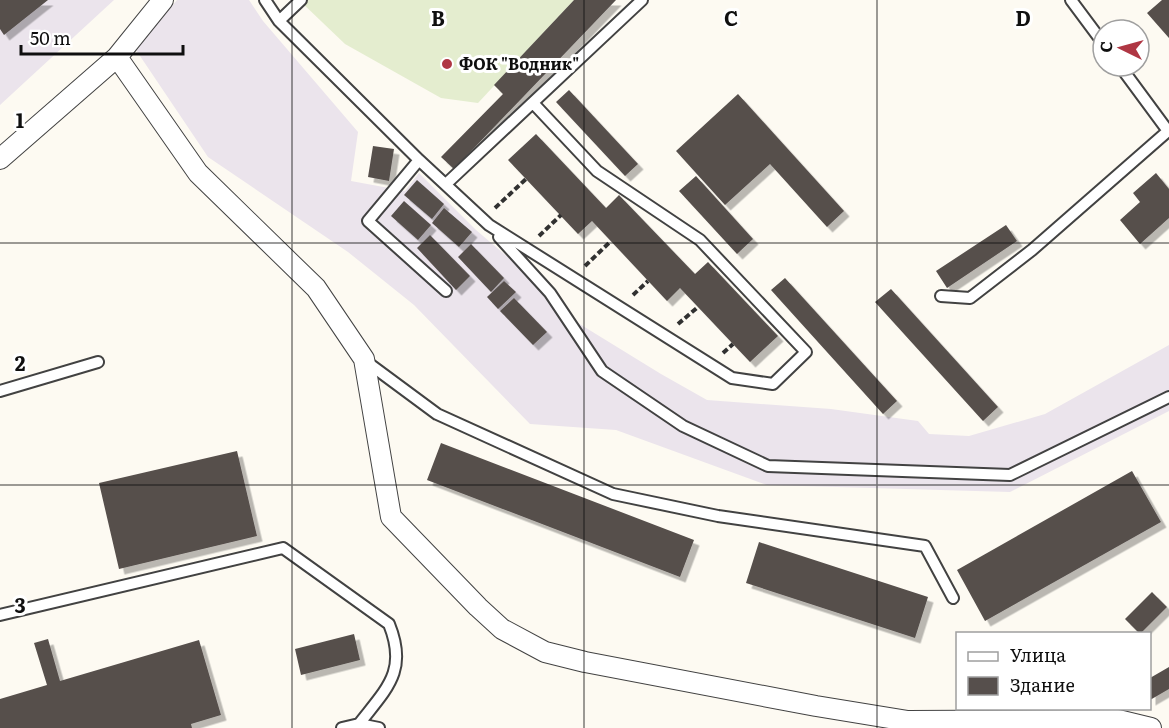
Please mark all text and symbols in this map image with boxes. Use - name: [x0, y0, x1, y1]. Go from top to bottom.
- text: B: [431, 2, 445, 32]
- text: C: [724, 2, 738, 32]
- text: D: [1015, 2, 1031, 32]
- scale bar: [21, 18, 183, 56]
- north arrow: [1091, 18, 1151, 78]
- text: 50 m: [30, 24, 71, 51]
- text: С: [1093, 40, 1118, 53]
- place label: ФОК "Водник": [459, 51, 579, 75]
- marker: ФОК "Водник": [440, 57, 454, 71]
- text: 1: [16, 104, 24, 134]
- text: 2: [15, 347, 26, 377]
- text: 3: [14, 589, 26, 619]
- legend: [956, 632, 1151, 710]
- text: Улица: [1010, 641, 1066, 668]
- text: Здание: [1010, 671, 1075, 698]

